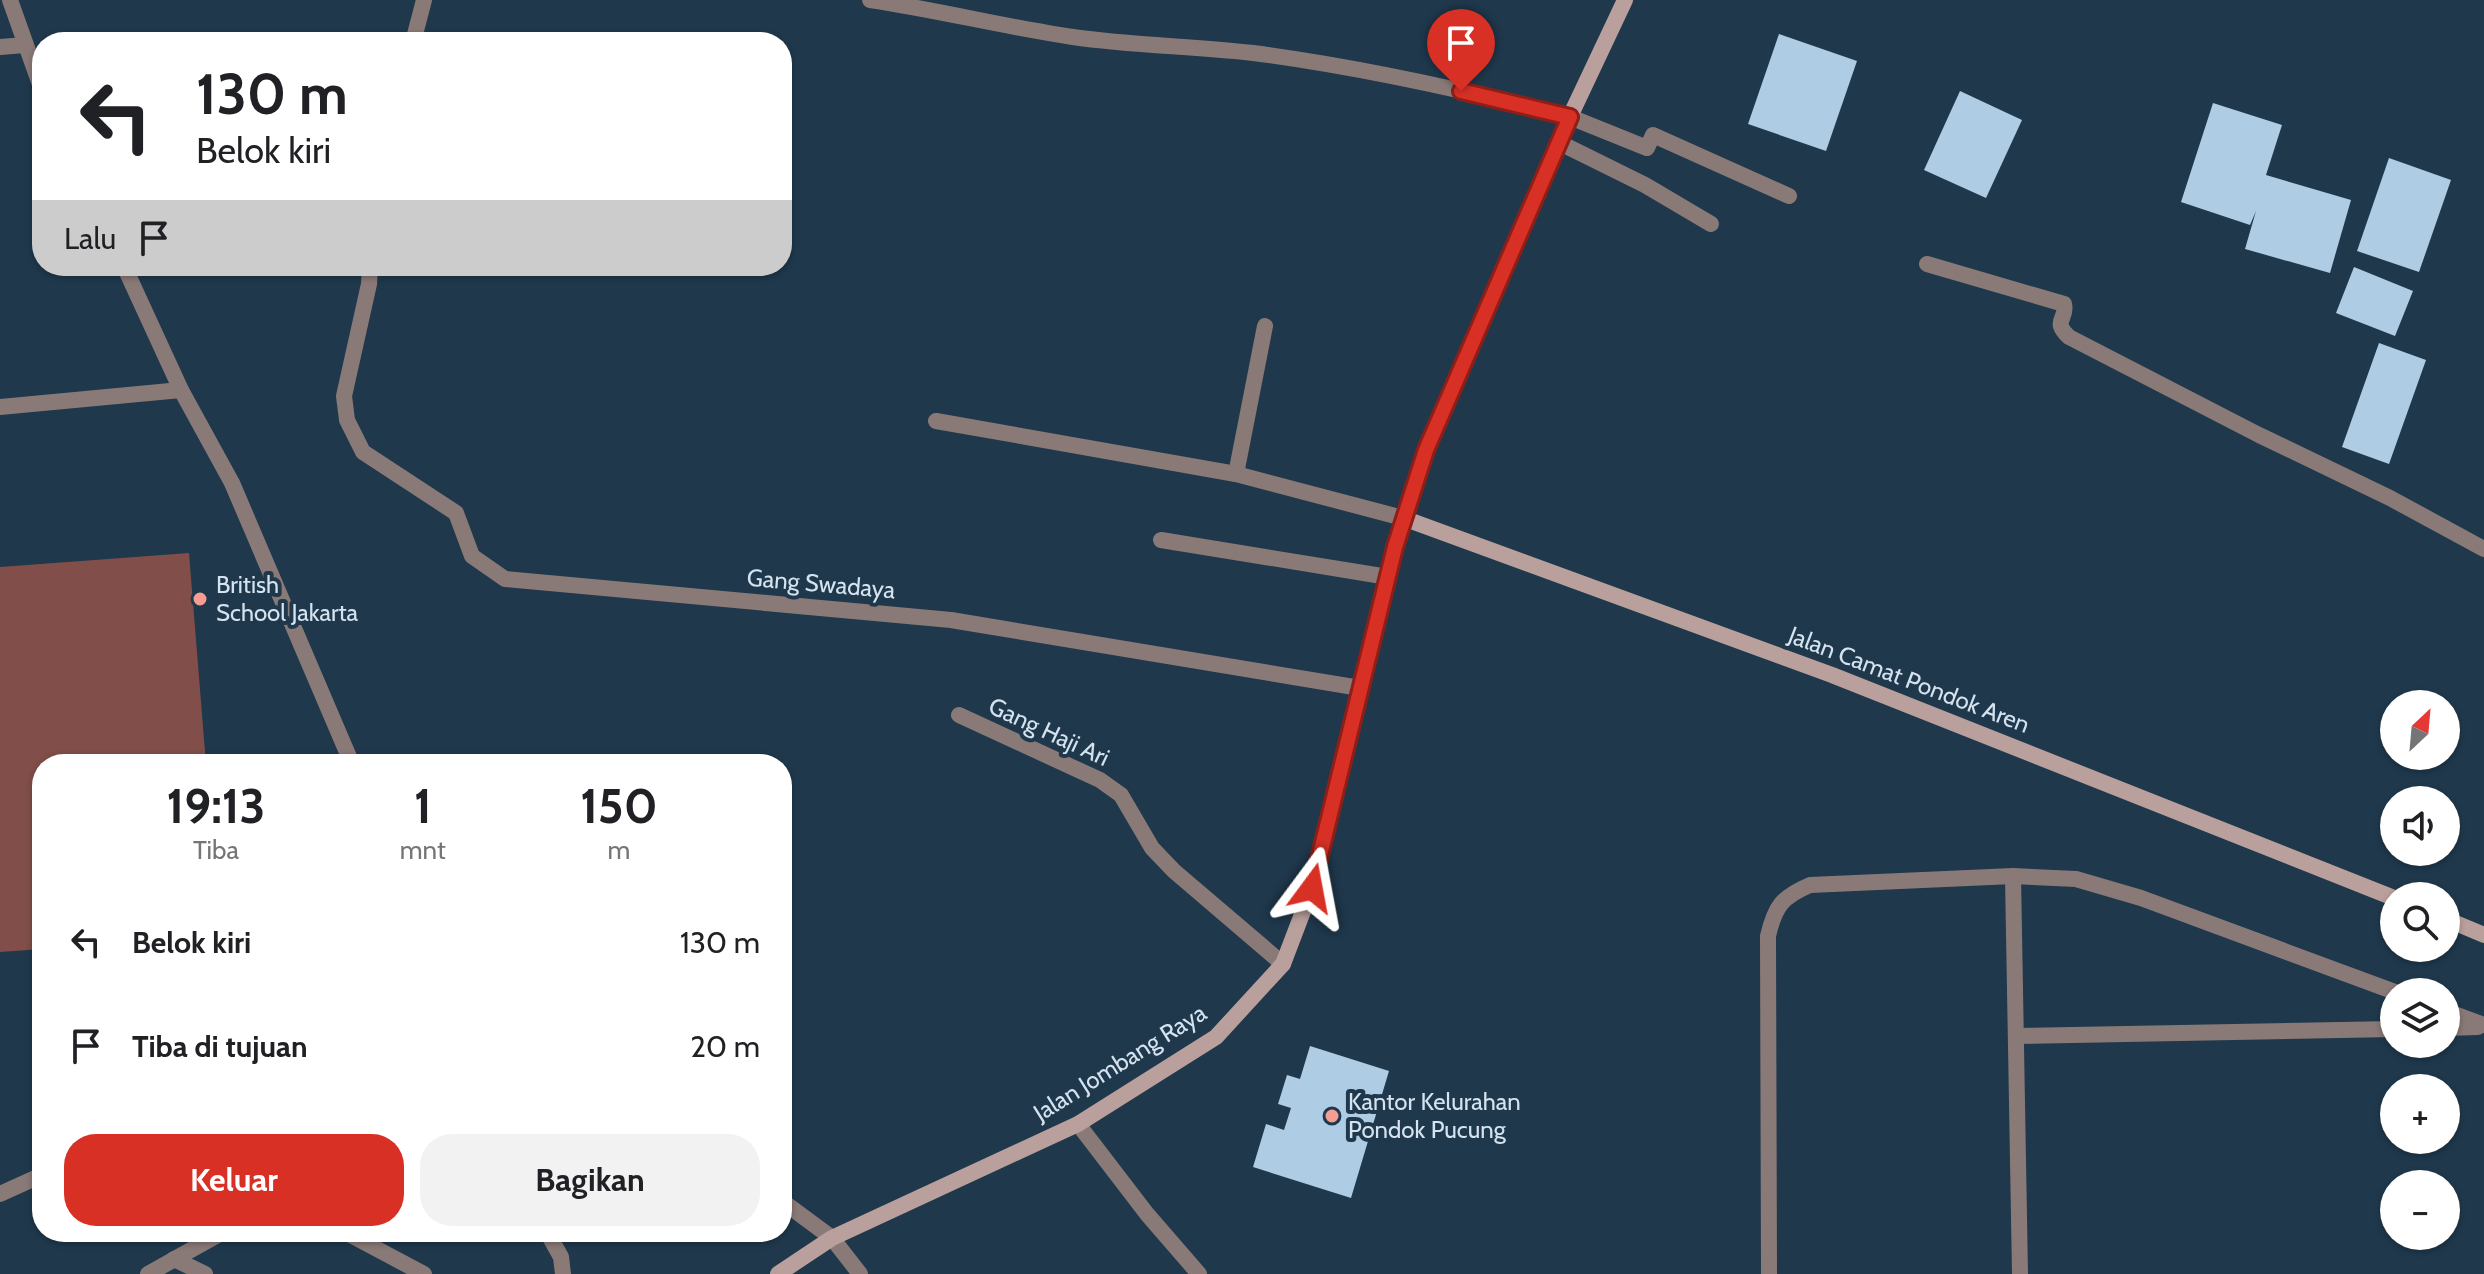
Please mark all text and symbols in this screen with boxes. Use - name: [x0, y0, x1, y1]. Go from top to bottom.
- pin: [1427, 9, 1495, 91]
- icon: arrive: [1439, 21, 1483, 65]
- text: 130 m: [196, 60, 348, 128]
- icon: left: [64, 64, 168, 168]
- text: Belok kiri: [196, 128, 331, 172]
- icon: arrive: [132, 216, 176, 260]
- text: Lalu: [64, 220, 116, 257]
- street label: Gang Swadaya: [746, 563, 897, 604]
- place label: British School Jakarta: [216, 570, 359, 627]
- marker: British School Jakarta: [191, 590, 209, 608]
- street label: Jalan Camat Pondok Aren: [1784, 620, 2034, 739]
- north arrow: [2380, 690, 2460, 770]
- map controls: [2380, 690, 2460, 1250]
- street label: Gang Haji Ari: [984, 691, 1114, 772]
- text: 19:13: [166, 777, 265, 835]
- text: 1: [414, 777, 432, 835]
- text: 150: [580, 777, 658, 835]
- button: sound: [2380, 786, 2460, 866]
- text: Tiba: [193, 834, 239, 866]
- text: mnt: [400, 834, 446, 866]
- text: m: [607, 834, 630, 866]
- position arrow: [1270, 846, 1354, 930]
- button: search: [2380, 882, 2460, 962]
- icon: left: [64, 920, 108, 964]
- text: Belok kiri: [132, 924, 251, 961]
- text: 130 m: [680, 924, 760, 961]
- button: layers: [2380, 978, 2460, 1058]
- street label: Jalan Jombang Raya: [1027, 998, 1212, 1128]
- icon: arrive: [64, 1024, 108, 1068]
- text: Tiba di tujuan: [132, 1028, 308, 1065]
- text: 20 m: [690, 1028, 760, 1065]
- button: +: [2380, 1074, 2460, 1154]
- place label: Kantor Kelurahan Pondok Pucung: [1348, 1087, 1521, 1144]
- marker: Kantor Kelurahan Pondok Pucung: [1323, 1107, 1341, 1125]
- button: Keluar: [64, 1134, 404, 1226]
- button: Bagikan: [420, 1134, 760, 1226]
- button: −: [2380, 1170, 2460, 1250]

